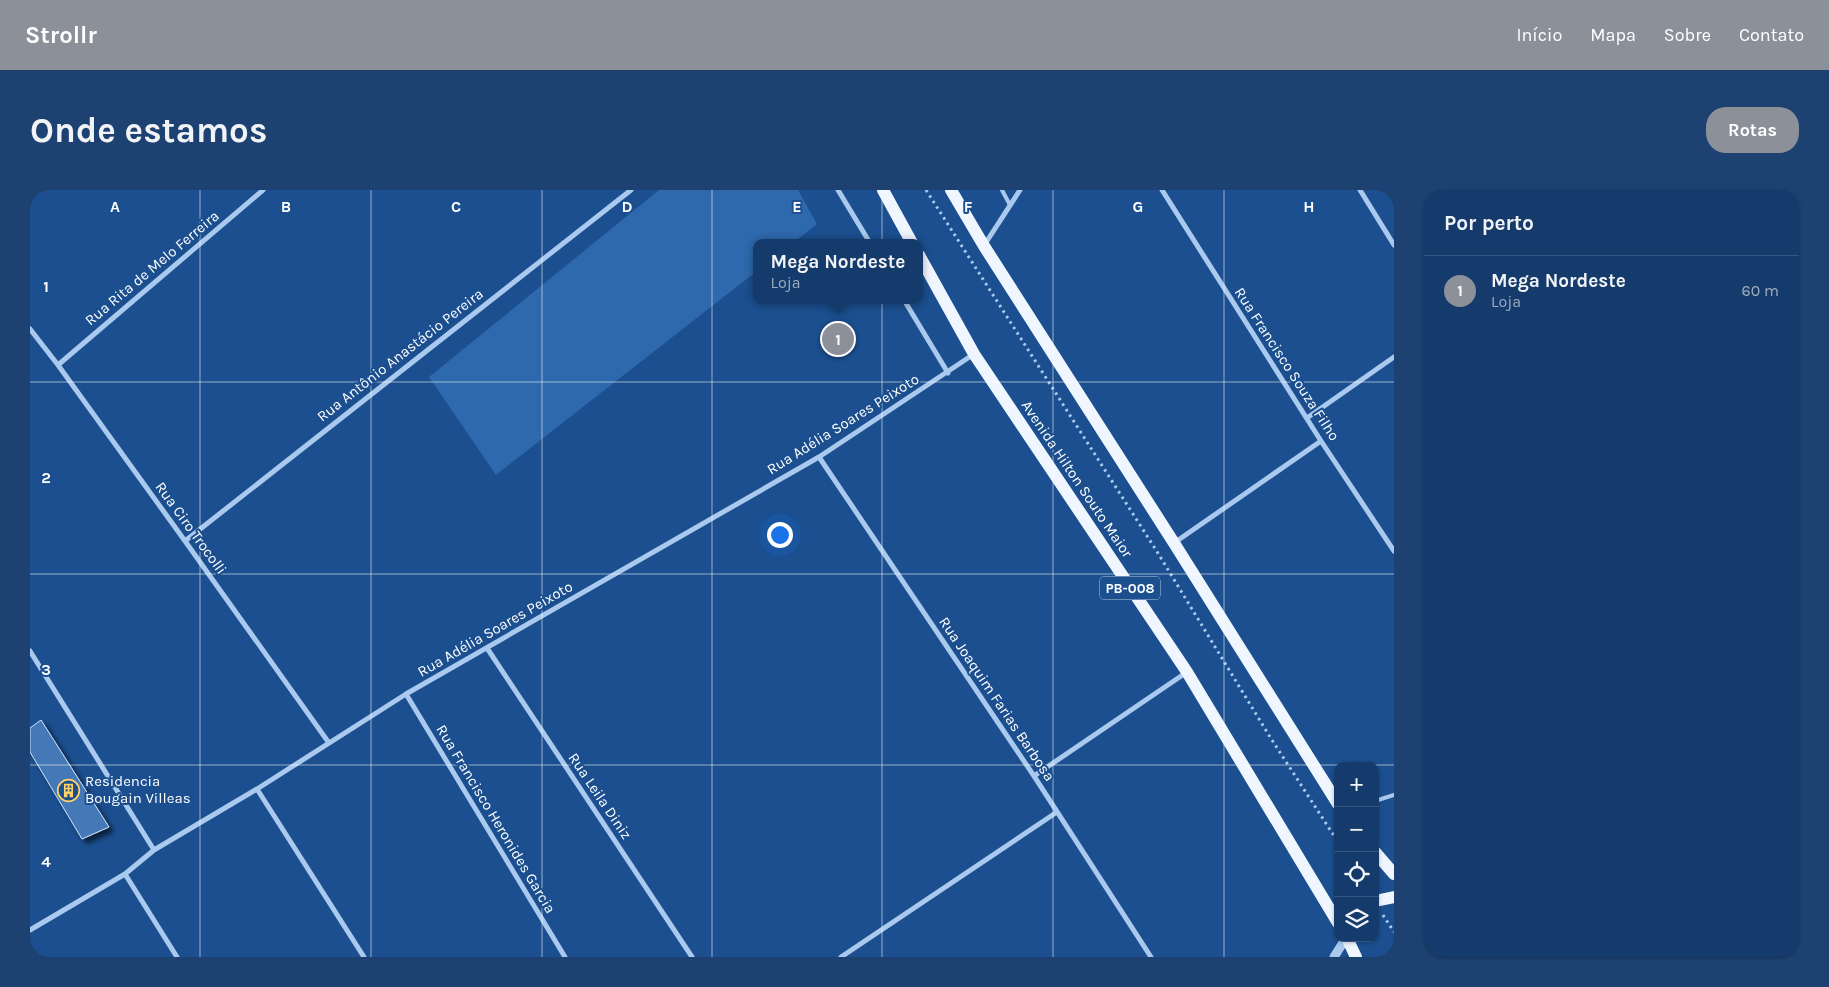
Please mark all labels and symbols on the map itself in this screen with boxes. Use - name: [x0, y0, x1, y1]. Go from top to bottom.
- text: A: [110, 197, 120, 216]
- text: B: [281, 197, 291, 216]
- text: C: [451, 197, 461, 216]
- text: D: [622, 197, 633, 216]
- text: E: [792, 197, 802, 216]
- text: F: [964, 197, 973, 216]
- text: G: [1133, 197, 1143, 216]
- text: H: [1303, 197, 1315, 216]
- street label: Rua Rita de Melo Ferreira: [81, 207, 223, 329]
- text: 1: [43, 277, 49, 296]
- street label: Rua Francisco Souza Filho: [1231, 284, 1343, 444]
- street label: Rua Antônio Anastácio Pereira: [313, 285, 487, 425]
- pin: 1: [822, 320, 854, 358]
- street label: Rua Adélia Soares Peixoto: [764, 370, 922, 478]
- street label: Avenida Hilton Souto Maior: [1018, 397, 1137, 561]
- text: 2: [41, 468, 51, 487]
- street label: Rua Ciro Trocolli: [151, 478, 231, 578]
- your location: [767, 522, 793, 548]
- road number: PB-008: [1100, 576, 1160, 599]
- street label: Rua Adélia Soares Peixoto: [414, 577, 576, 681]
- street label: Rua Joaquim Farias Barbosa: [935, 614, 1059, 784]
- text: 3: [41, 660, 51, 679]
- street label: Rua Francisco Heronides Garcia: [432, 721, 560, 917]
- street label: Rua Leila Diniz: [564, 749, 636, 843]
- place label: Residencia Bougain Villeas: [85, 772, 191, 807]
- building icon: Residencia Bougain Villeas: [57, 778, 81, 802]
- text: 4: [41, 852, 51, 871]

